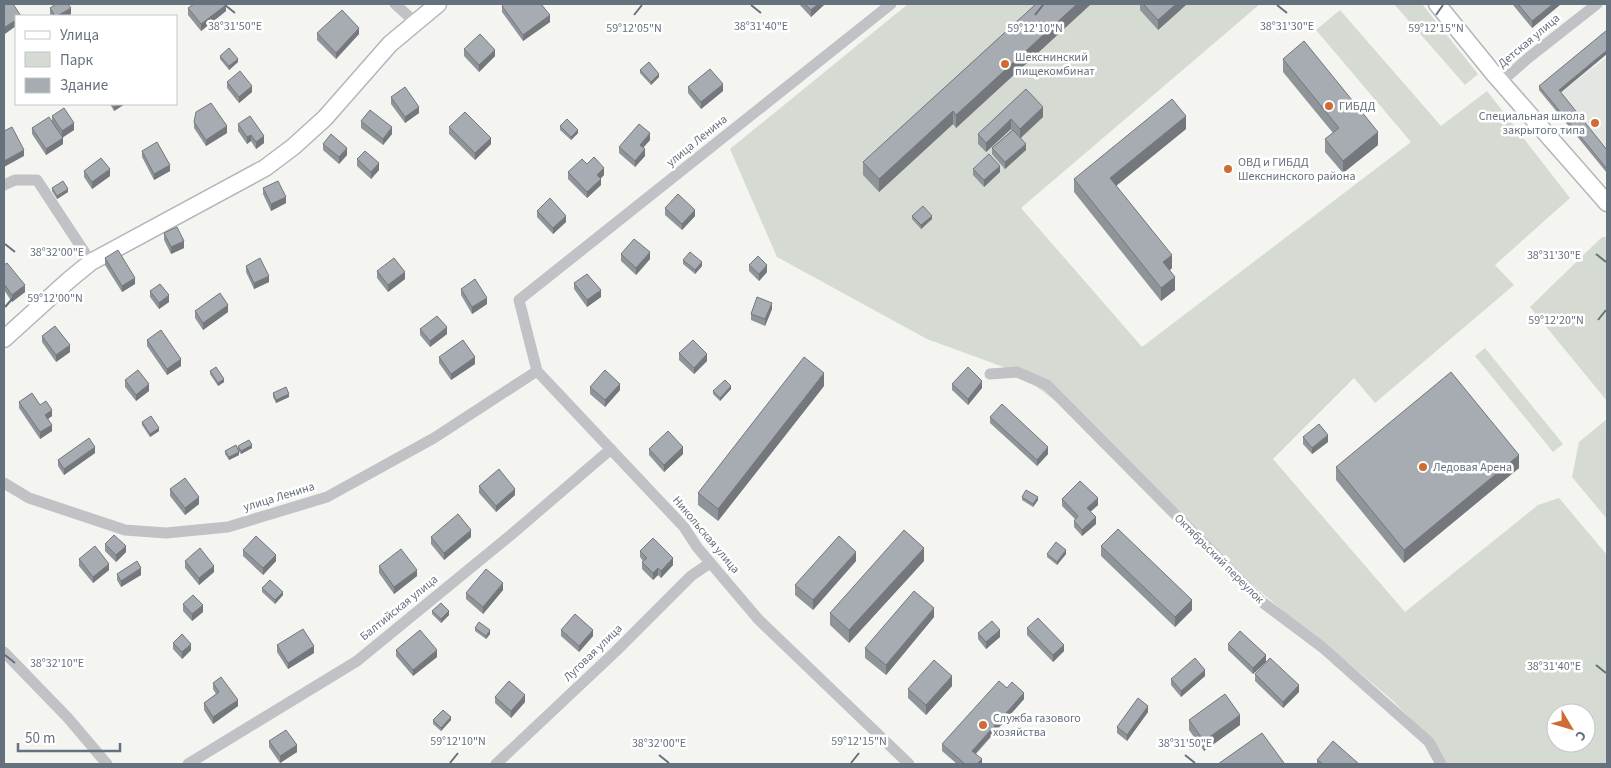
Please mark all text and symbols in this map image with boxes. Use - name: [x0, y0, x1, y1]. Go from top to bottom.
- street label: Детская улица: [1494, 10, 1564, 72]
- legend: [15, 15, 178, 105]
- text: 38°31'50"E: [208, 18, 262, 35]
- text: 38°31'40"E: [734, 18, 788, 35]
- text: 38°31'30"E: [1260, 18, 1314, 35]
- text: 59°12'05"N: [606, 20, 662, 37]
- text: 59°12'10"N: [1007, 20, 1063, 37]
- text: 59°12'15"N: [1408, 20, 1464, 37]
- text: Улица: [60, 25, 99, 46]
- place label: Шекснинский пищекомбинат: [1015, 49, 1095, 80]
- text: Парк: [60, 50, 94, 71]
- marker: Шекснинский пищекомбинат: [999, 58, 1011, 70]
- text: Здание: [60, 75, 108, 96]
- place label: ГИБДД: [1339, 98, 1376, 115]
- marker: ГИБДД: [1323, 100, 1335, 112]
- place label: Специальная школа закрытого типа: [1479, 108, 1585, 139]
- street label: улица Ленина: [663, 111, 731, 171]
- marker: Специальная школа закрытого типа: [1589, 117, 1601, 129]
- place label: ОВД и ГИБДД Шекснинского района: [1238, 154, 1356, 185]
- marker: ОВД и ГИБДД Шекснинского района: [1222, 163, 1234, 175]
- text: 38°32'00"E: [30, 244, 84, 261]
- text: 38°31'30"E: [1527, 247, 1581, 264]
- text: 59°12'00"N: [27, 290, 83, 307]
- text: 59°12'20"N: [1528, 312, 1584, 329]
- place label: Ледовая Арена: [1433, 459, 1512, 476]
- marker: Ледовая Арена: [1417, 461, 1429, 473]
- street label: улица Ленина: [241, 478, 317, 516]
- street label: Никольская улица: [668, 493, 744, 577]
- street label: Октябрьский переулок: [1170, 510, 1268, 608]
- street label: Балтийская улица: [356, 571, 442, 645]
- street label: Луговая улица: [560, 620, 626, 686]
- text: 38°32'10"E: [30, 655, 84, 672]
- text: 38°31'40"E: [1527, 658, 1581, 675]
- north arrow: [1546, 703, 1596, 753]
- place label: Служба газового хозяйства: [993, 710, 1081, 741]
- marker: Служба газового хозяйства: [977, 719, 989, 731]
- scale bar: [18, 720, 120, 752]
- text: С: [1570, 726, 1591, 745]
- text: 50 m: [25, 728, 55, 749]
- text: 59°12'10"N: [430, 733, 486, 750]
- text: 59°12'15"N: [831, 733, 887, 750]
- text: 38°32'00"E: [632, 735, 686, 752]
- text: 38°31'50"E: [1158, 735, 1212, 752]

